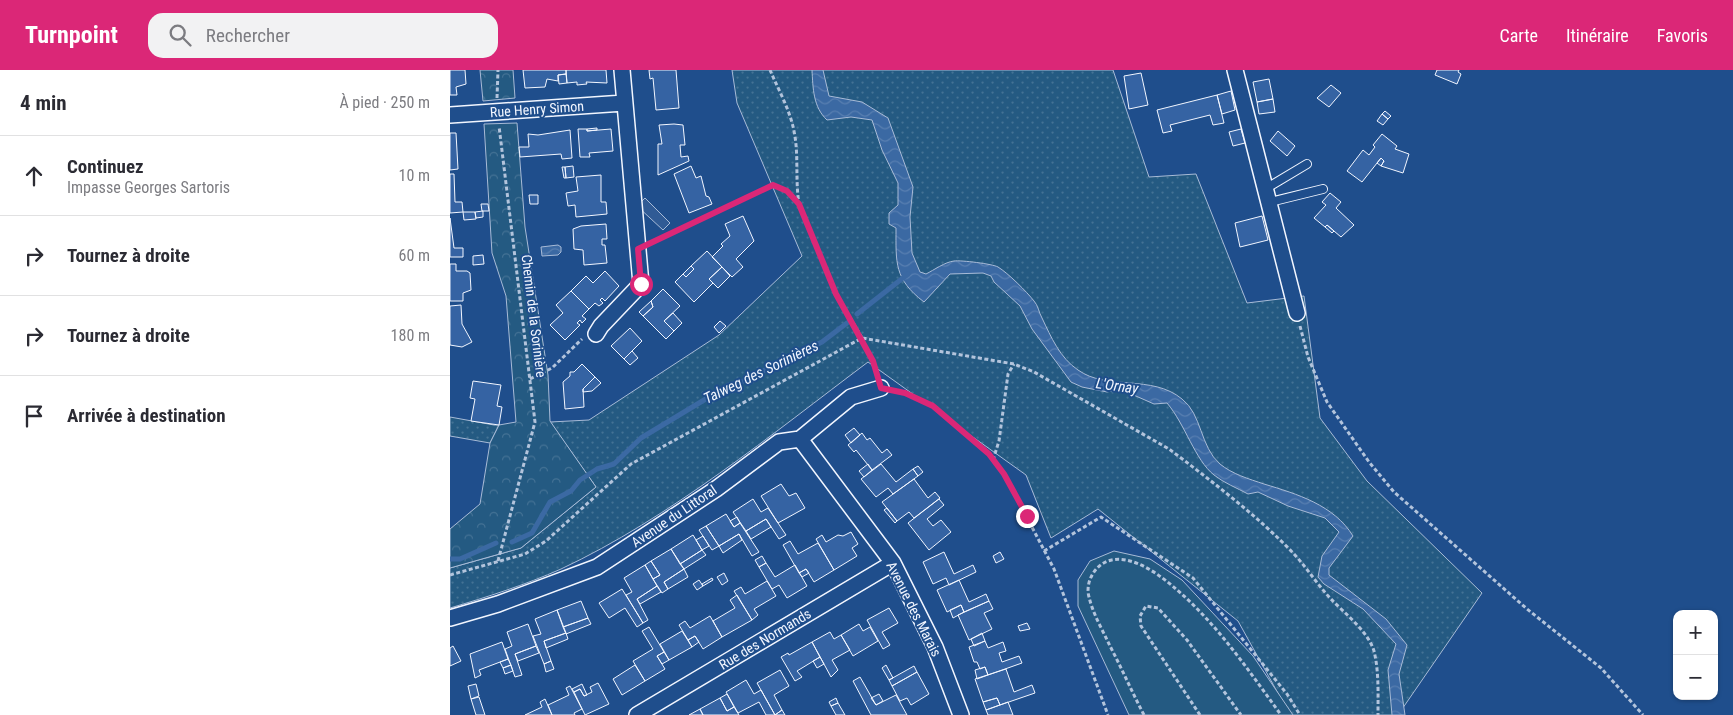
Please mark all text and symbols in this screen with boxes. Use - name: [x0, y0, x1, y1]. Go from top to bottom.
- search box: [148, 13, 498, 58]
- text: Turnpoint: [25, 21, 118, 49]
- icon: search: [166, 21, 194, 49]
- text: Rechercher: [206, 24, 290, 47]
- text: Carte: [1499, 25, 1538, 46]
- text: Itinéraire: [1566, 25, 1629, 46]
- text: Favoris: [1657, 25, 1708, 46]
- text: 4 min: [20, 91, 67, 115]
- text: À pied · 250 m: [339, 93, 430, 112]
- street label: Rue Henry Simon: [489, 98, 585, 120]
- text: Continuez: [67, 155, 144, 178]
- icon: ahead: [20, 162, 48, 190]
- text: 10 m: [398, 166, 430, 185]
- text: Impasse Georges Sartoris: [67, 178, 230, 197]
- icon: right: [20, 242, 48, 270]
- text: Tournez à droite: [67, 244, 190, 267]
- text: 60 m: [398, 246, 430, 265]
- street label: Chemin de la Sorinière: [519, 254, 550, 379]
- route start: [630, 273, 653, 296]
- icon: right: [20, 322, 48, 350]
- text: Tournez à droite: [67, 324, 190, 347]
- text: 180 m: [391, 326, 430, 345]
- water label: Talweg des Sorinières: [701, 336, 822, 408]
- water label: L'Ornay: [1095, 374, 1140, 398]
- icon: arrive: [20, 402, 48, 430]
- text: Arrivée à destination: [67, 404, 226, 427]
- street label: Avenue du Littoral: [628, 482, 720, 550]
- route end: [1016, 505, 1039, 528]
- street label: Avenue des Marais: [883, 559, 945, 659]
- street label: Rue des Normands: [716, 605, 814, 673]
- map controls: [1673, 610, 1718, 700]
- button: +: [1673, 610, 1718, 655]
- button: −: [1673, 655, 1718, 700]

